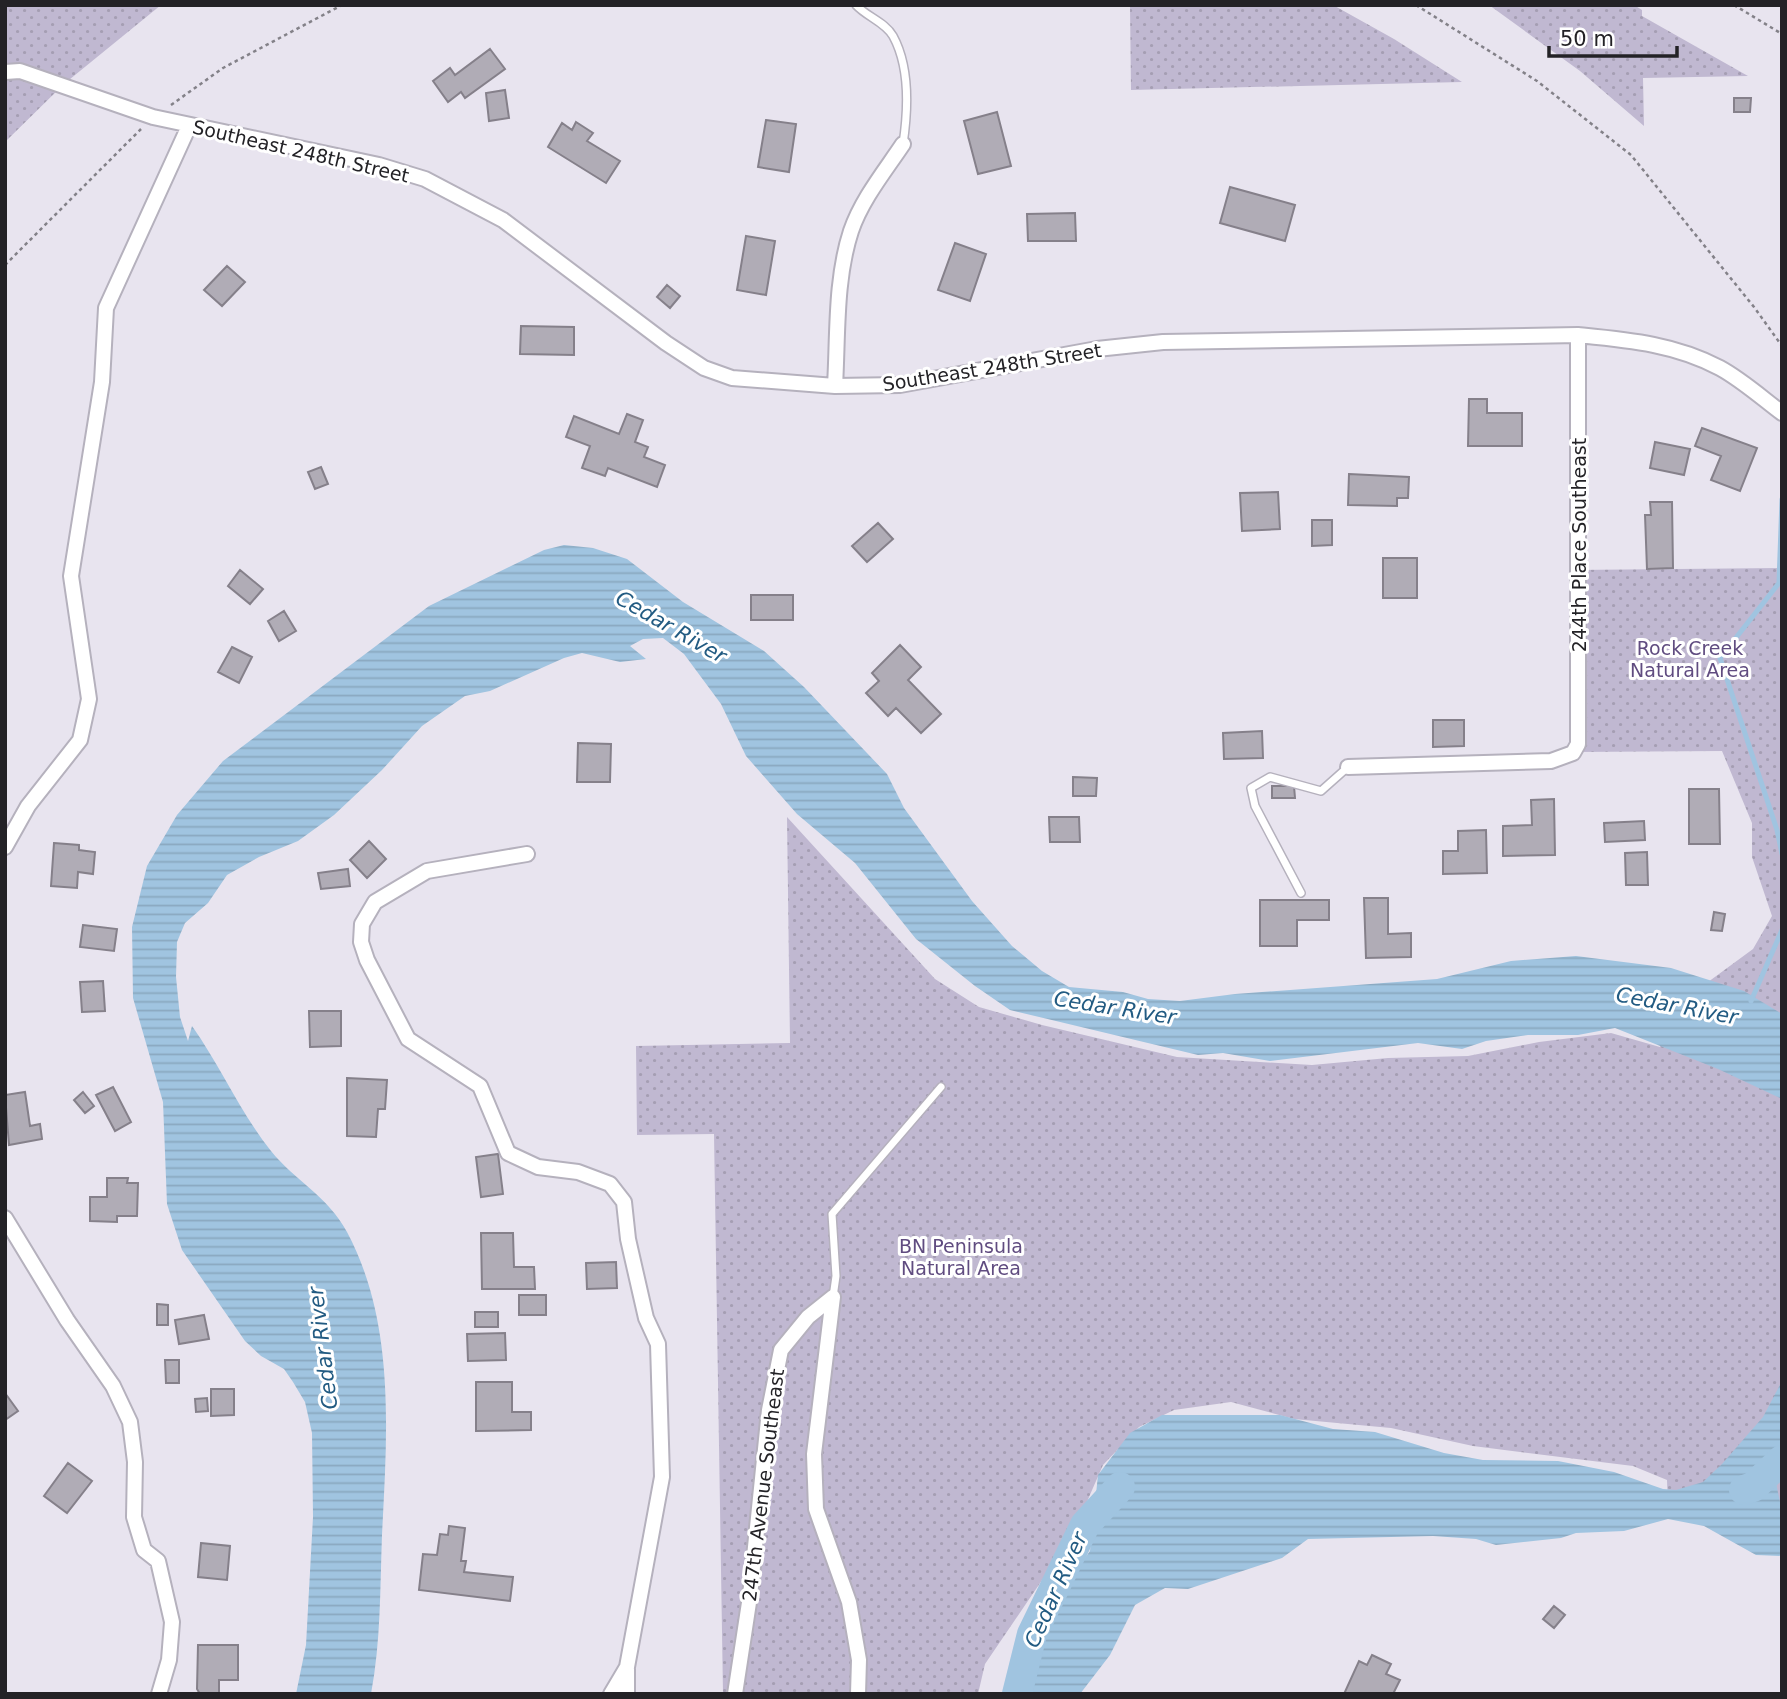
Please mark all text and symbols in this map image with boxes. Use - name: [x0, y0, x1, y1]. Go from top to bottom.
- scale bar: [1549, 14, 1677, 58]
- text: 50 m: [1560, 27, 1614, 51]
- street label: Southeast 248th Street: [191, 115, 411, 187]
- street label: Southeast 248th Street: [881, 339, 1103, 395]
- street label: 244th Place Southeast: [1568, 438, 1590, 652]
- water label: Cedar River: [612, 586, 732, 669]
- park label: Rock Creek Natural Area: [1630, 637, 1750, 681]
- water label: Cedar River: [1614, 982, 1741, 1030]
- water label: Cedar River: [1052, 986, 1179, 1030]
- park label: BN Peninsula Natural Area: [899, 1235, 1023, 1279]
- water label: Cedar River: [303, 1284, 342, 1411]
- street label: 247th Avenue Southeast: [738, 1367, 788, 1603]
- water label: Cedar River: [1020, 1527, 1093, 1651]

